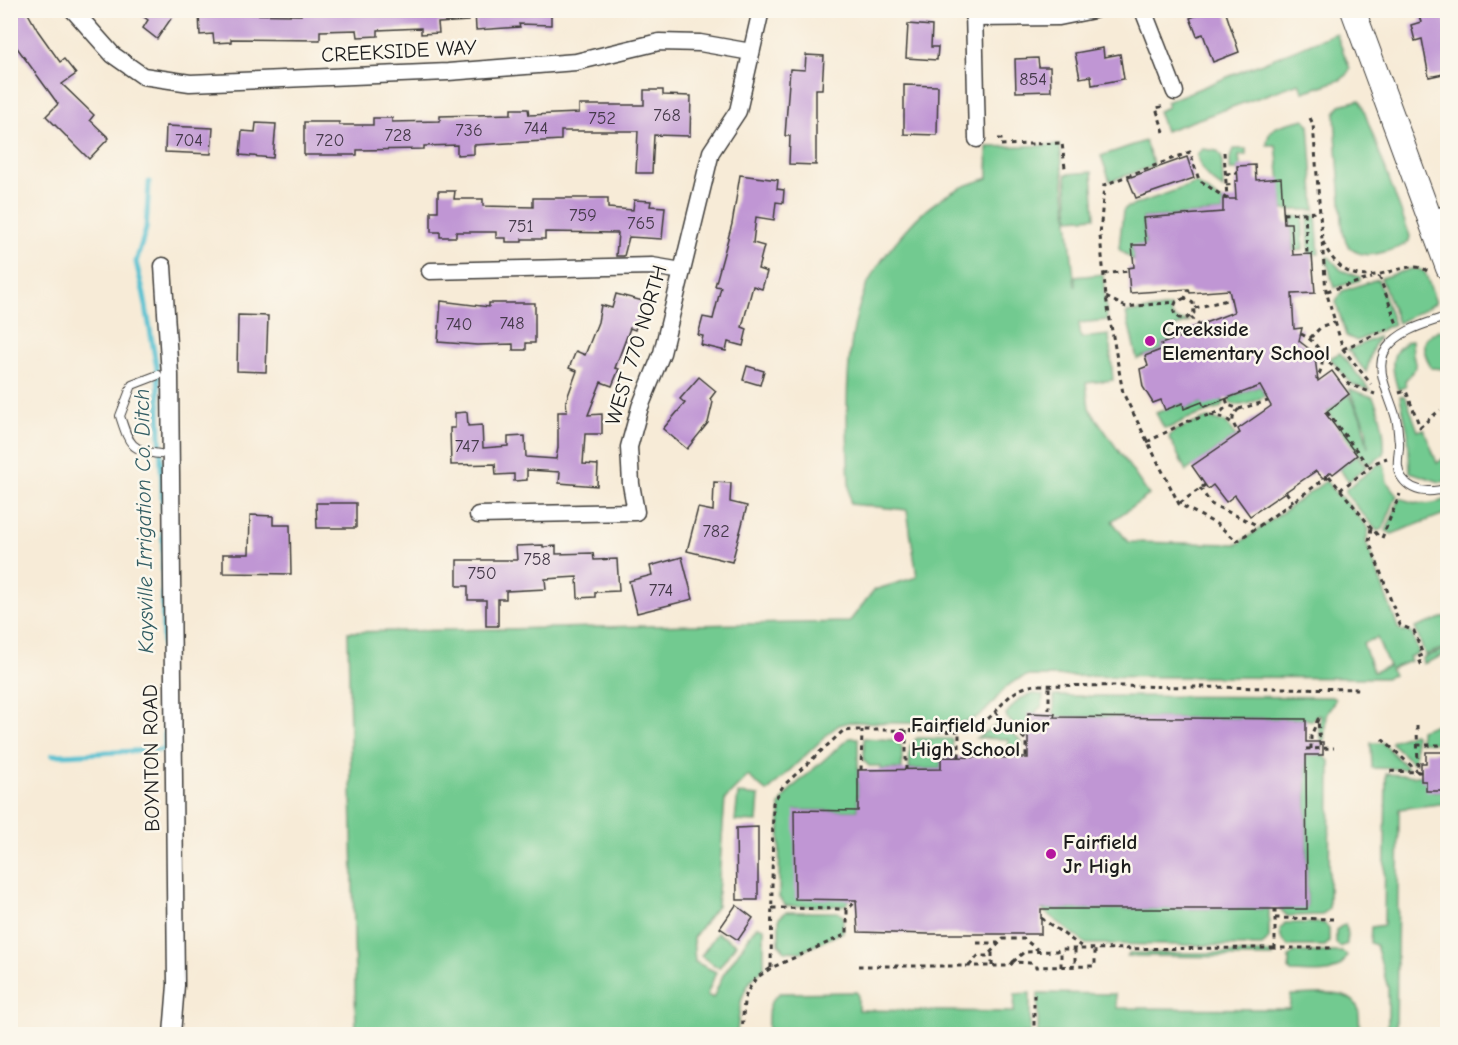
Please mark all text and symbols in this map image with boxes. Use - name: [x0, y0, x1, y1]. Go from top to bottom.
- street label: CREEKSIDE WAY: [321, 35, 478, 67]
- house number: 854: [1019, 69, 1047, 90]
- house number: 768: [653, 105, 681, 126]
- house number: 752: [588, 108, 616, 129]
- house number: 744: [524, 118, 548, 139]
- house number: 736: [455, 120, 483, 141]
- house number: 728: [384, 125, 412, 146]
- house number: 704: [175, 130, 203, 151]
- house number: 720: [316, 130, 344, 151]
- house number: 759: [569, 205, 597, 226]
- house number: 765: [627, 213, 655, 234]
- house number: 751: [508, 216, 534, 237]
- street label: WEST 770 NORTH: [600, 262, 672, 428]
- house number: 748: [499, 313, 525, 334]
- house number: 740: [446, 314, 472, 335]
- place label: Creekside Elementary School: [1162, 317, 1330, 365]
- marker: Creekside Elementary School: [1143, 334, 1157, 348]
- water label: Kaysville Irrigation Co. Ditch: [129, 388, 159, 654]
- house number: 747: [455, 436, 480, 457]
- house number: 782: [702, 521, 730, 542]
- house number: 758: [523, 549, 551, 570]
- house number: 750: [467, 563, 497, 584]
- house number: 774: [649, 580, 673, 601]
- street label: BOYNTON ROAD: [138, 684, 164, 832]
- place label: Fairfield Junior High School: [911, 713, 1050, 761]
- marker: Fairfield Junior High School: [892, 730, 906, 744]
- place label: Fairfield Jr High: [1063, 830, 1138, 878]
- marker: Fairfield Jr High: [1044, 847, 1058, 861]

